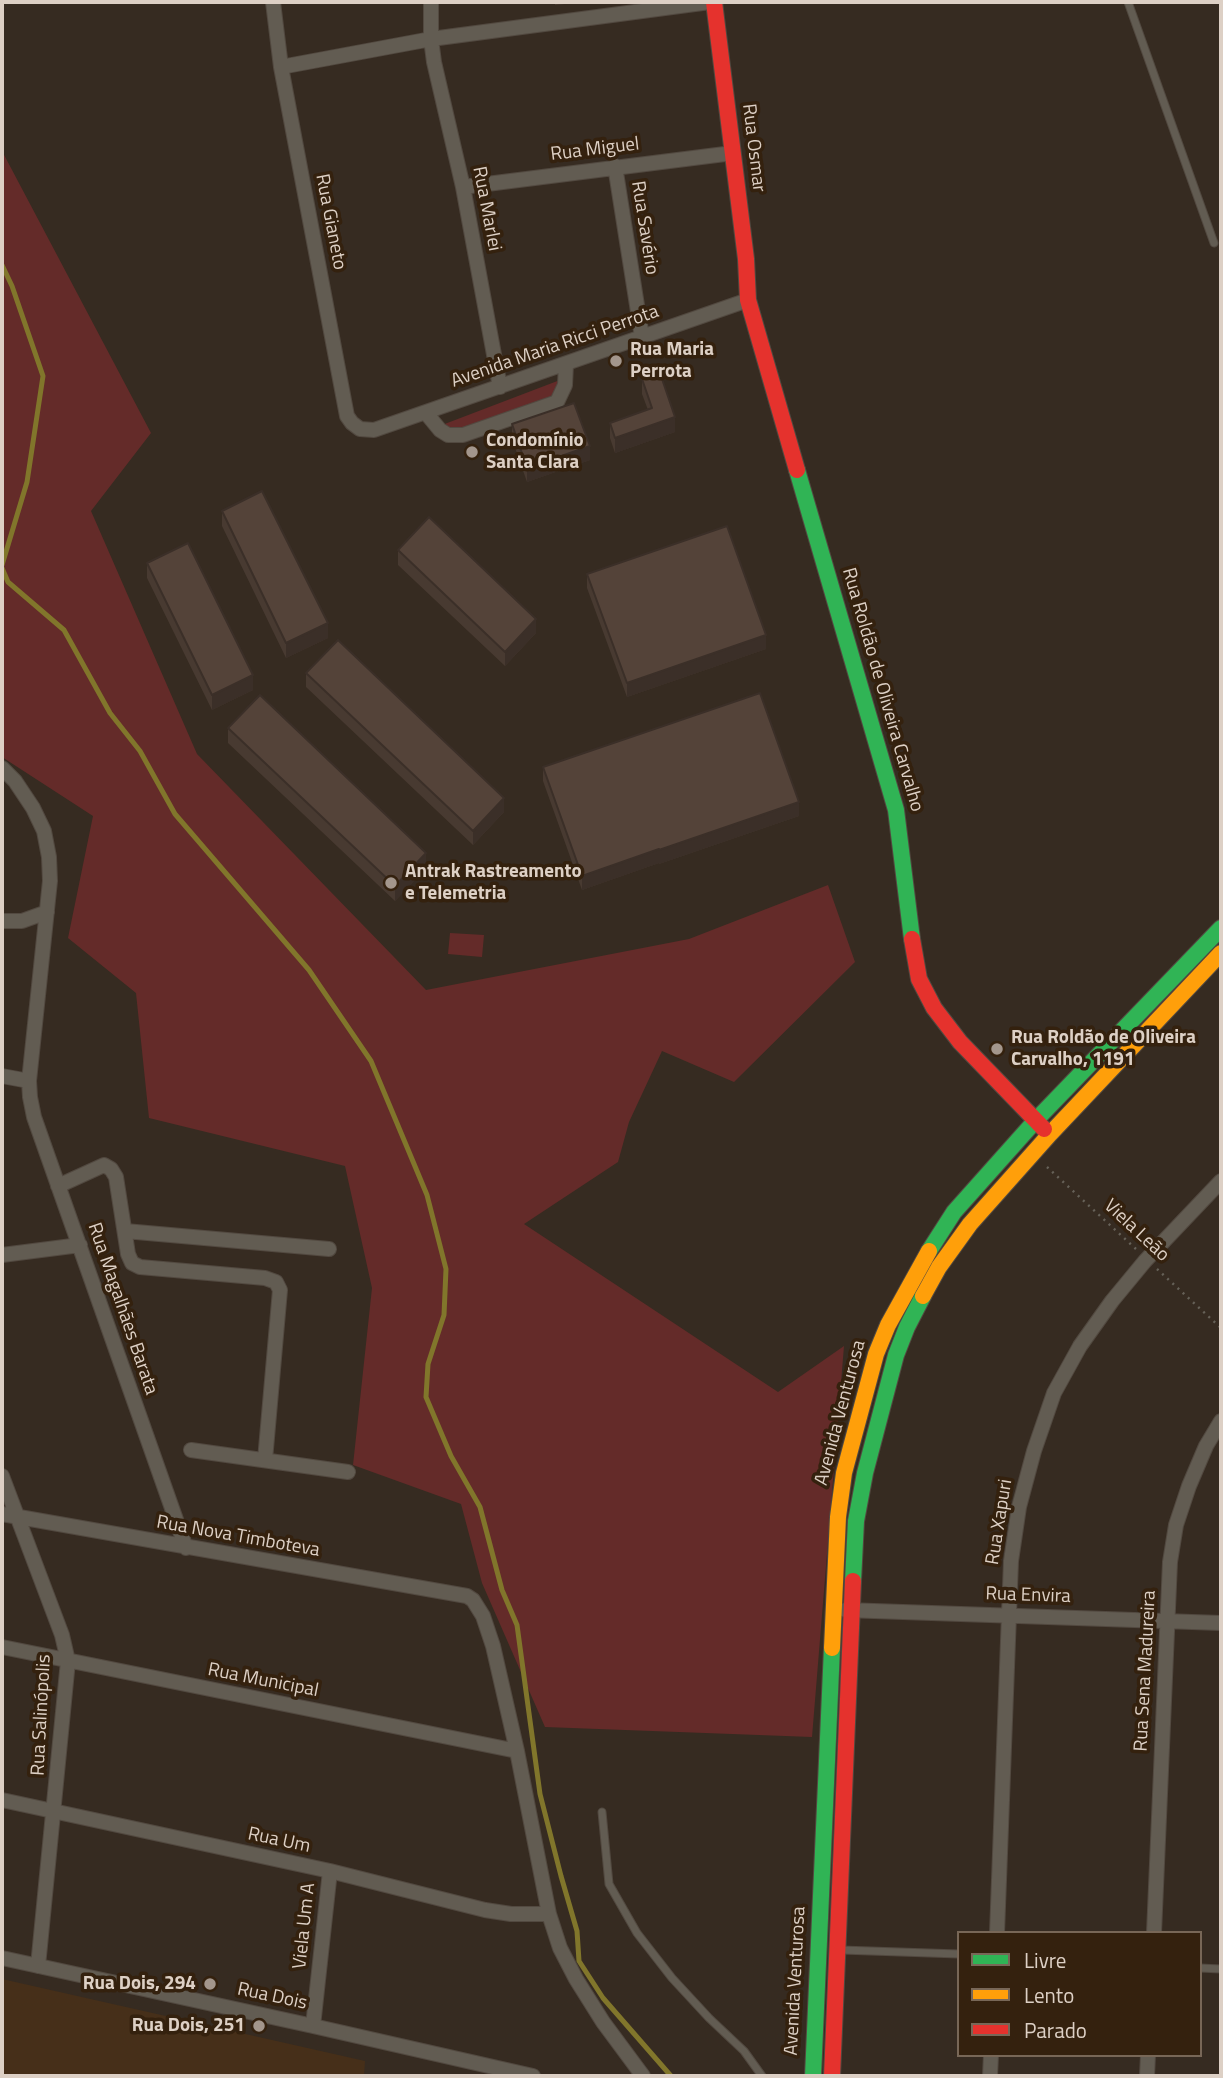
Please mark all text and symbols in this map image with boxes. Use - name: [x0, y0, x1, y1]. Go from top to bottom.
- street label: Rua Osmar: [736, 103, 770, 193]
- street label: Rua Miguel: [549, 133, 641, 167]
- street label: Rua Marlei: [467, 165, 505, 253]
- street label: Rua Gianeto: [310, 172, 350, 272]
- street label: Rua Savério: [625, 180, 663, 276]
- street label: Avenida Maria Ricci Perrota: [448, 301, 662, 393]
- place label: Rua Maria Perrota: [630, 339, 714, 383]
- marker: Rua Maria Perrota: [608, 353, 624, 369]
- place label: Condomínio Santa Clara: [486, 430, 584, 474]
- marker: Condomínio Santa Clara: [464, 444, 480, 460]
- street label: Rua Roldão de Oliveira Carvalho: [836, 565, 928, 815]
- place label: Antrak Rastreamento e Telemetria: [405, 861, 582, 905]
- marker: Antrak Rastreamento e Telemetria: [383, 875, 399, 891]
- place label: Rua Roldão de Oliveira Carvalho, 1191: [1011, 1027, 1196, 1071]
- marker: Rua Roldão de Oliveira Carvalho, 1191: [989, 1041, 1005, 1057]
- street label: Viela Leão: [1099, 1195, 1173, 1267]
- street label: Rua Magalhães Barata: [82, 1220, 162, 1398]
- street label: Avenida Venturosa: [811, 1338, 871, 1488]
- street label: Rua Xapuri: [982, 1478, 1018, 1566]
- street label: Rua Nova Timboteva: [155, 1511, 321, 1563]
- street label: Rua Envira: [985, 1583, 1071, 1609]
- street label: Rua Sena Madureira: [1130, 1590, 1162, 1752]
- street label: Rua Salinópolis: [27, 1654, 57, 1776]
- street label: Rua Municipal: [206, 1659, 320, 1703]
- street label: Rua Um: [246, 1823, 312, 1859]
- street label: Viela Um A: [289, 1882, 321, 1970]
- street label: Avenida Venturosa: [781, 1906, 811, 2056]
- legend: [957, 1931, 1202, 2057]
- text: Livre: [1024, 1944, 1066, 1976]
- place label: Rua Dois, 294: [83, 1973, 196, 1995]
- marker: Rua Dois, 294: [202, 1976, 218, 1992]
- street label: Rua Dois: [235, 1978, 309, 2016]
- text: Lento: [1024, 1979, 1074, 2011]
- text: Parado: [1024, 2014, 1087, 2046]
- place label: Rua Dois, 251: [132, 2015, 245, 2037]
- marker: Rua Dois, 251: [251, 2018, 267, 2034]

